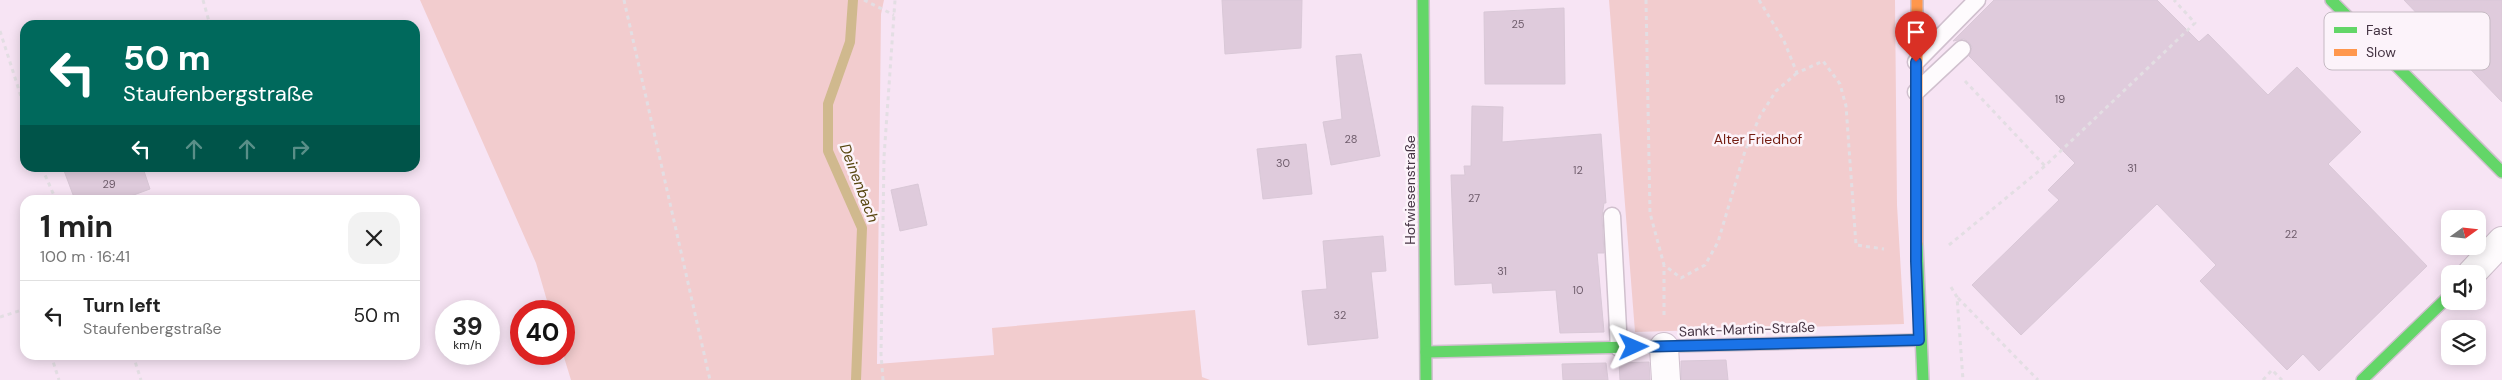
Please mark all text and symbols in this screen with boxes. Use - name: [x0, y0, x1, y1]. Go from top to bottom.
- pin: [1895, 11, 1937, 62]
- legend: [2324, 12, 2490, 70]
- house number: 25: [1511, 17, 1525, 31]
- icon: arrive: [1902, 18, 1930, 46]
- text: Fast: [2366, 21, 2393, 39]
- text: 50 m: [123, 35, 211, 81]
- icon: left: [40, 40, 105, 105]
- text: Slow: [2366, 43, 2396, 61]
- text: Staufenbergstraße: [123, 79, 314, 108]
- house number: 19: [2055, 92, 2065, 106]
- park label: Alter Friedhof: [1714, 130, 1802, 148]
- house number: 28: [1345, 132, 1357, 146]
- icon: left: [127, 135, 155, 163]
- icon: ahead: [180, 135, 208, 163]
- icon: ahead: [233, 135, 261, 163]
- icon: right: [286, 135, 314, 163]
- street label: Hofwiesenstraße: [1401, 135, 1419, 245]
- water label: Deinenbach: [835, 141, 883, 226]
- house number: 30: [1276, 156, 1290, 170]
- house number: 31: [2127, 161, 2137, 175]
- house number: 12: [1573, 163, 1583, 177]
- house number: 29: [102, 177, 116, 191]
- house number: 27: [1468, 191, 1480, 205]
- text: 1 min: [40, 207, 113, 246]
- north arrow: [2441, 210, 2486, 255]
- map controls: [2441, 210, 2486, 365]
- button: close: [348, 212, 400, 264]
- house number: 22: [2285, 227, 2297, 241]
- text: 100 m · 16:41: [40, 246, 130, 267]
- house number: 31: [1497, 264, 1507, 278]
- button: sound: [2441, 265, 2486, 310]
- house number: 10: [1573, 283, 1583, 297]
- text: Turn left: [83, 293, 161, 318]
- speed limit sign: 40: [510, 300, 575, 365]
- icon: left: [40, 302, 68, 330]
- text: 50 m: [353, 303, 400, 328]
- house number: 32: [1334, 308, 1346, 322]
- text: 39: [452, 310, 483, 343]
- text: Staufenbergstraße: [83, 318, 222, 339]
- street label: Sankt-Martin-Straße: [1679, 318, 1815, 340]
- position arrow: [1607, 320, 1659, 372]
- button: layers: [2441, 320, 2486, 365]
- text: km/h: [453, 337, 482, 353]

